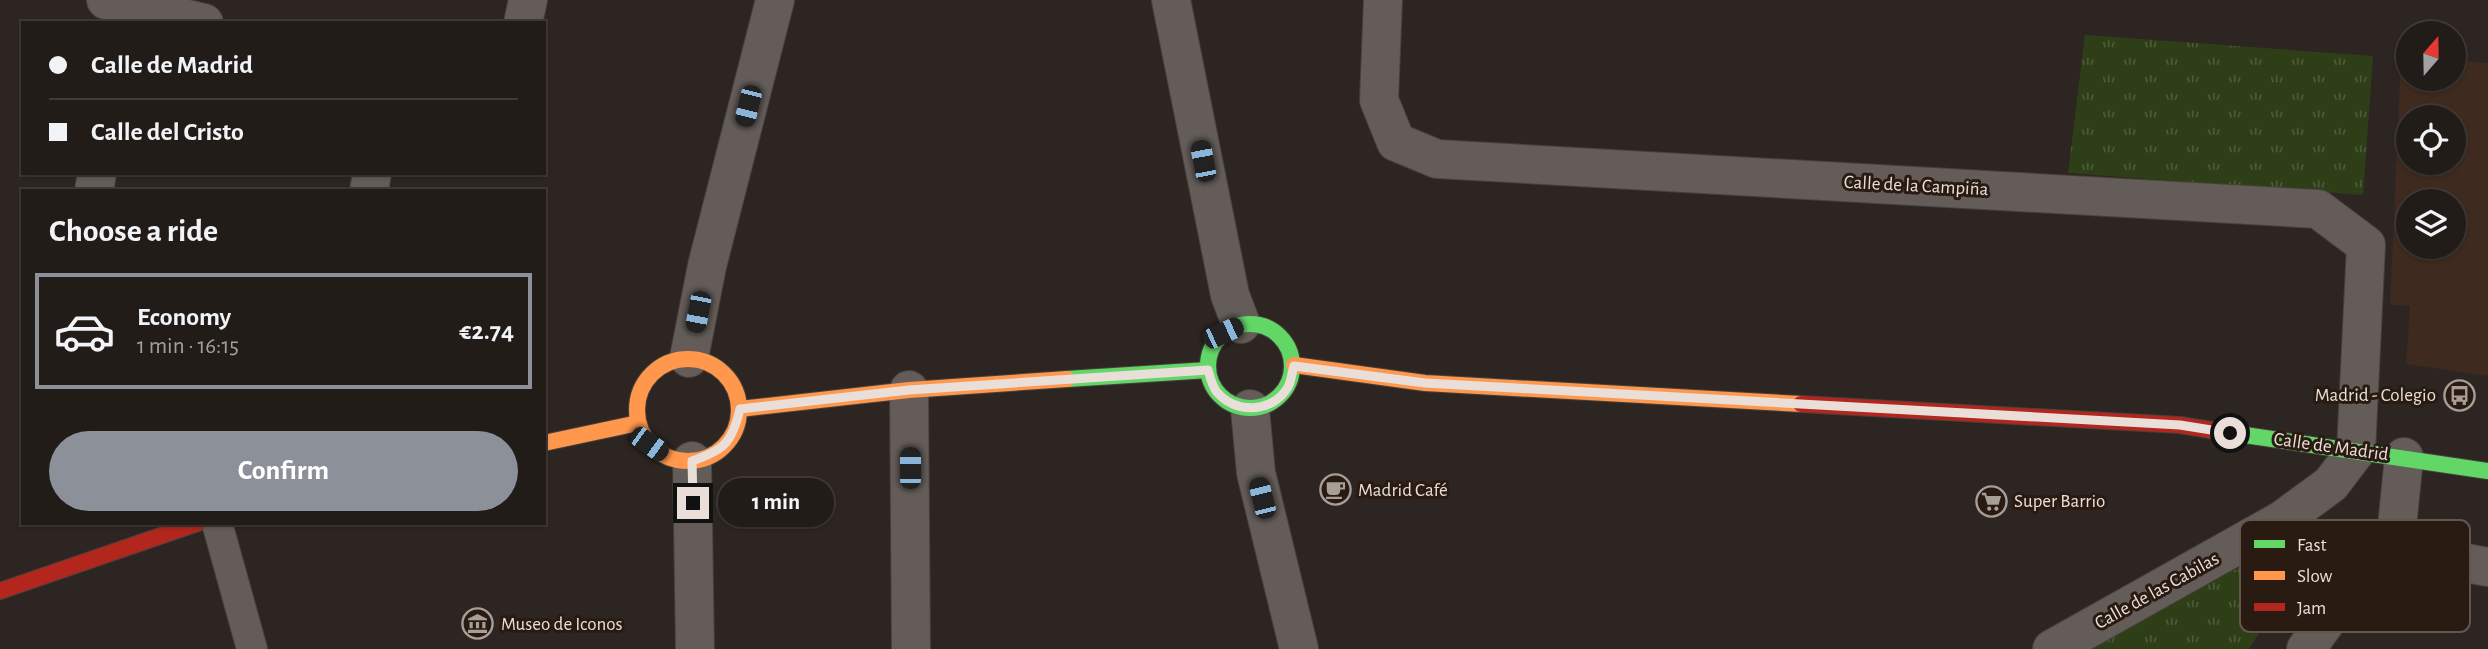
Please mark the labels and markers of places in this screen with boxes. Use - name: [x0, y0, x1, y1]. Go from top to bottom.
- bus stop icon: Madrid - Colegio: [2442, 378, 2476, 412]
- place label: Madrid - Colegio: [2315, 386, 2436, 405]
- cafe icon: Madrid Café: [1318, 473, 1352, 507]
- place label: Madrid Café: [1358, 481, 1448, 500]
- supermarket icon: Super Barrio: [1974, 484, 2008, 518]
- place label: Super Barrio: [2014, 492, 2105, 511]
- museum icon: Museo de Iconos: [461, 607, 495, 641]
- place label: Museo de Iconos: [501, 615, 623, 634]

